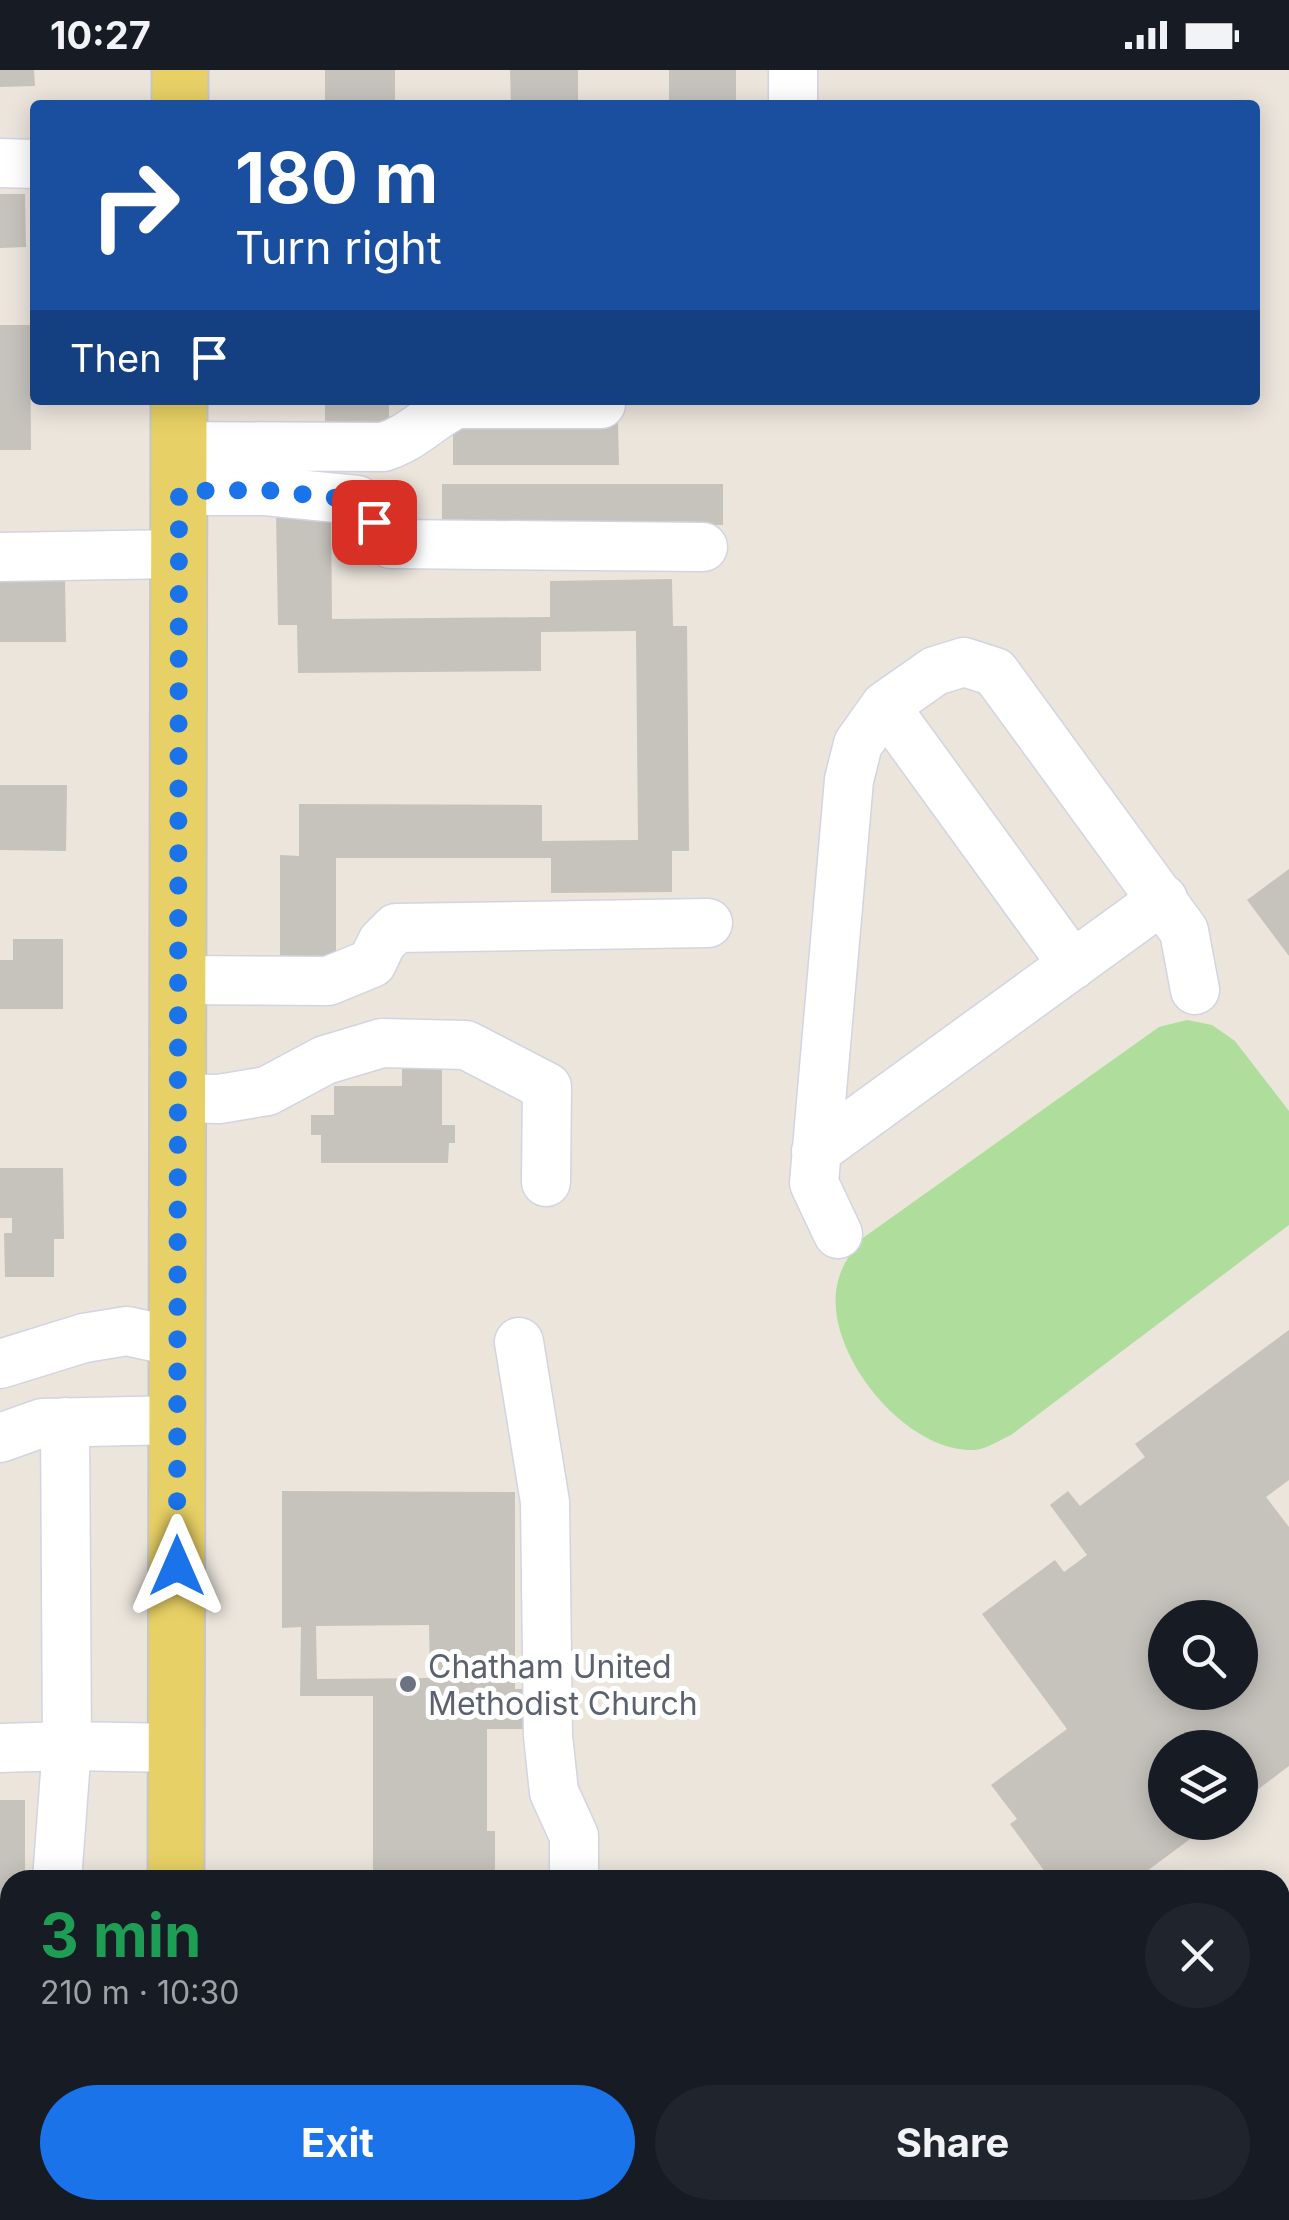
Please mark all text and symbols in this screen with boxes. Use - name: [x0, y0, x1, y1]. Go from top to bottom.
- text: 10:27: [50, 12, 151, 58]
- text: 180 m: [235, 135, 438, 220]
- icon: right: [70, 140, 200, 270]
- text: Turn right: [235, 220, 442, 275]
- icon: arrive: [182, 330, 237, 385]
- text: Then: [70, 335, 162, 381]
- pin: [332, 480, 417, 565]
- icon: arrive: [347, 495, 402, 550]
- position arrow: [125, 1514, 229, 1618]
- map controls: [1148, 1600, 1258, 1840]
- button: search: [1148, 1600, 1258, 1710]
- place label: Chatham United Methodist Church: [428, 1647, 698, 1723]
- marker: Chatham United Methodist Church: [397, 1673, 419, 1695]
- button: layers: [1148, 1730, 1258, 1840]
- text: 3 min: [40, 1899, 201, 1971]
- button: close: [1145, 1903, 1250, 2008]
- text: 210 m · 10:30: [40, 1973, 239, 2012]
- button: Exit: [40, 2085, 635, 2200]
- button: Share: [655, 2085, 1250, 2200]

